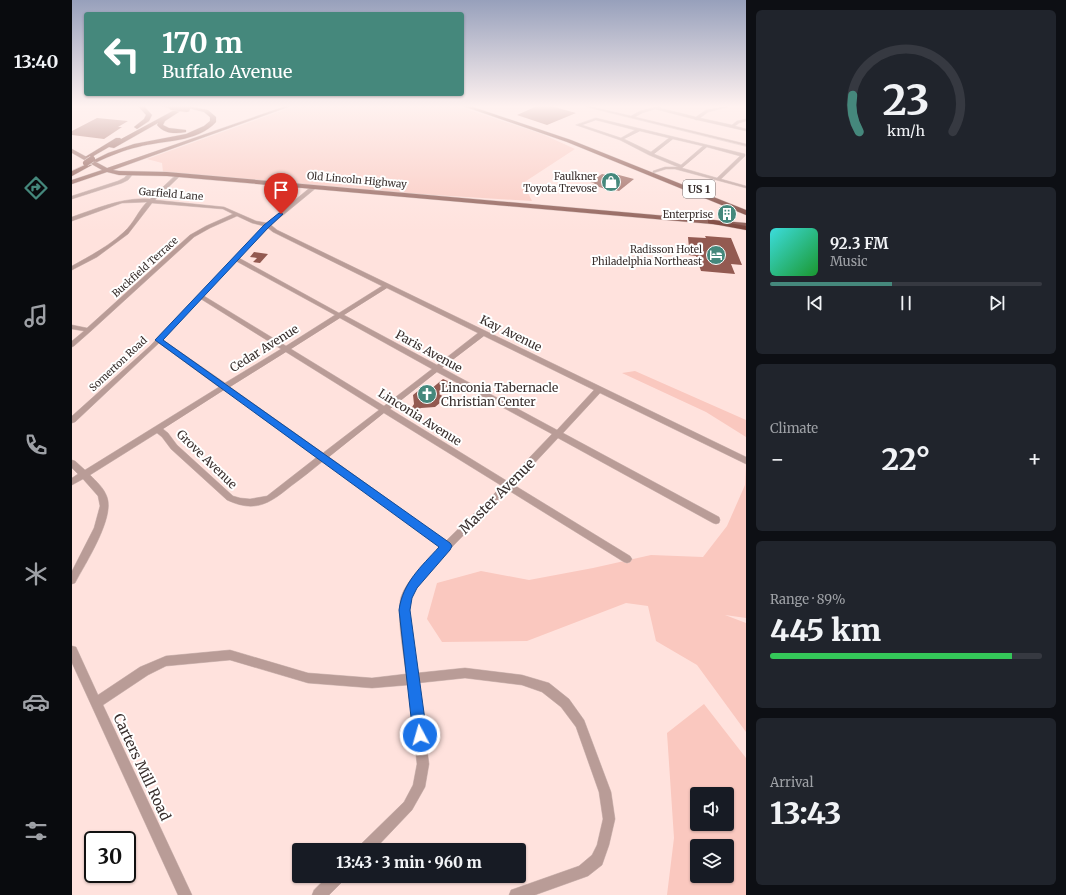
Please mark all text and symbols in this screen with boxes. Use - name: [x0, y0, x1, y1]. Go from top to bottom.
- text: 170 m: [162, 25, 243, 61]
- icon: left: [96, 28, 148, 80]
- text: 13:40: [14, 50, 58, 73]
- text: Buffalo Avenue: [162, 60, 292, 83]
- text: 23: [882, 73, 930, 125]
- text: km/h: [887, 121, 925, 139]
- street label: Old Lincoln Highway: [306, 169, 408, 191]
- place label: Faulkner Toyota Trevose: [523, 170, 597, 195]
- shop icon: Faulkner Toyota Trevose: [600, 171, 622, 193]
- pin: [264, 173, 298, 214]
- icon: directions: [22, 174, 50, 202]
- icon: arrive: [270, 179, 292, 201]
- road number: US 1: [683, 180, 715, 198]
- street label: Garfield Lane: [138, 185, 204, 203]
- building icon: Enterprise: [716, 203, 738, 225]
- place label: Enterprise: [663, 208, 713, 221]
- street label: Buckfield Terrace: [109, 234, 181, 300]
- text: 92.3 FM: [830, 234, 888, 253]
- place label: Radisson Hotel Philadelphia Northeast: [592, 243, 702, 268]
- hotel icon: Radisson Hotel Philadelphia Northeast: [705, 244, 727, 266]
- text: Music: [830, 253, 868, 270]
- icon: previous: [804, 292, 826, 314]
- icon: pause: [895, 292, 917, 314]
- icon: next: [986, 292, 1008, 314]
- icon: music: [22, 302, 50, 330]
- street label: Kay Avenue: [478, 312, 544, 354]
- street label: Cedar Avenue: [227, 321, 301, 375]
- street label: Paris Avenue: [393, 326, 465, 376]
- street label: Somerton Road: [86, 334, 150, 394]
- place label: Linconia Tabernacle Christian Center: [441, 380, 558, 409]
- church icon: Linconia Tabernacle Christian Center: [416, 383, 438, 405]
- street label: Linconia Avenue: [376, 385, 464, 449]
- text: Climate: [770, 420, 818, 437]
- street label: Grove Avenue: [174, 426, 240, 492]
- icon: phone: [22, 431, 50, 459]
- text: 22°: [882, 440, 930, 478]
- text: −: [770, 445, 785, 473]
- text: +: [1027, 445, 1042, 473]
- street label: Master Avenue: [455, 454, 539, 538]
- icon: climate: [22, 560, 50, 588]
- text: Range · 89%: [770, 591, 845, 608]
- text: 445 km: [770, 611, 881, 649]
- icon: car: [22, 688, 50, 716]
- street label: Carters Mill Road: [109, 711, 175, 824]
- position arrow: [399, 714, 441, 756]
- text: Arrival: [770, 774, 813, 791]
- map controls: [690, 787, 734, 883]
- button: sound: [690, 787, 734, 831]
- text: 13:43: [770, 794, 841, 832]
- icon: filters: [22, 817, 50, 845]
- speed limit sign: 30: [84, 831, 136, 883]
- button: layers: [690, 839, 734, 883]
- text: 13:43 · 3 min · 960 m: [336, 853, 482, 872]

